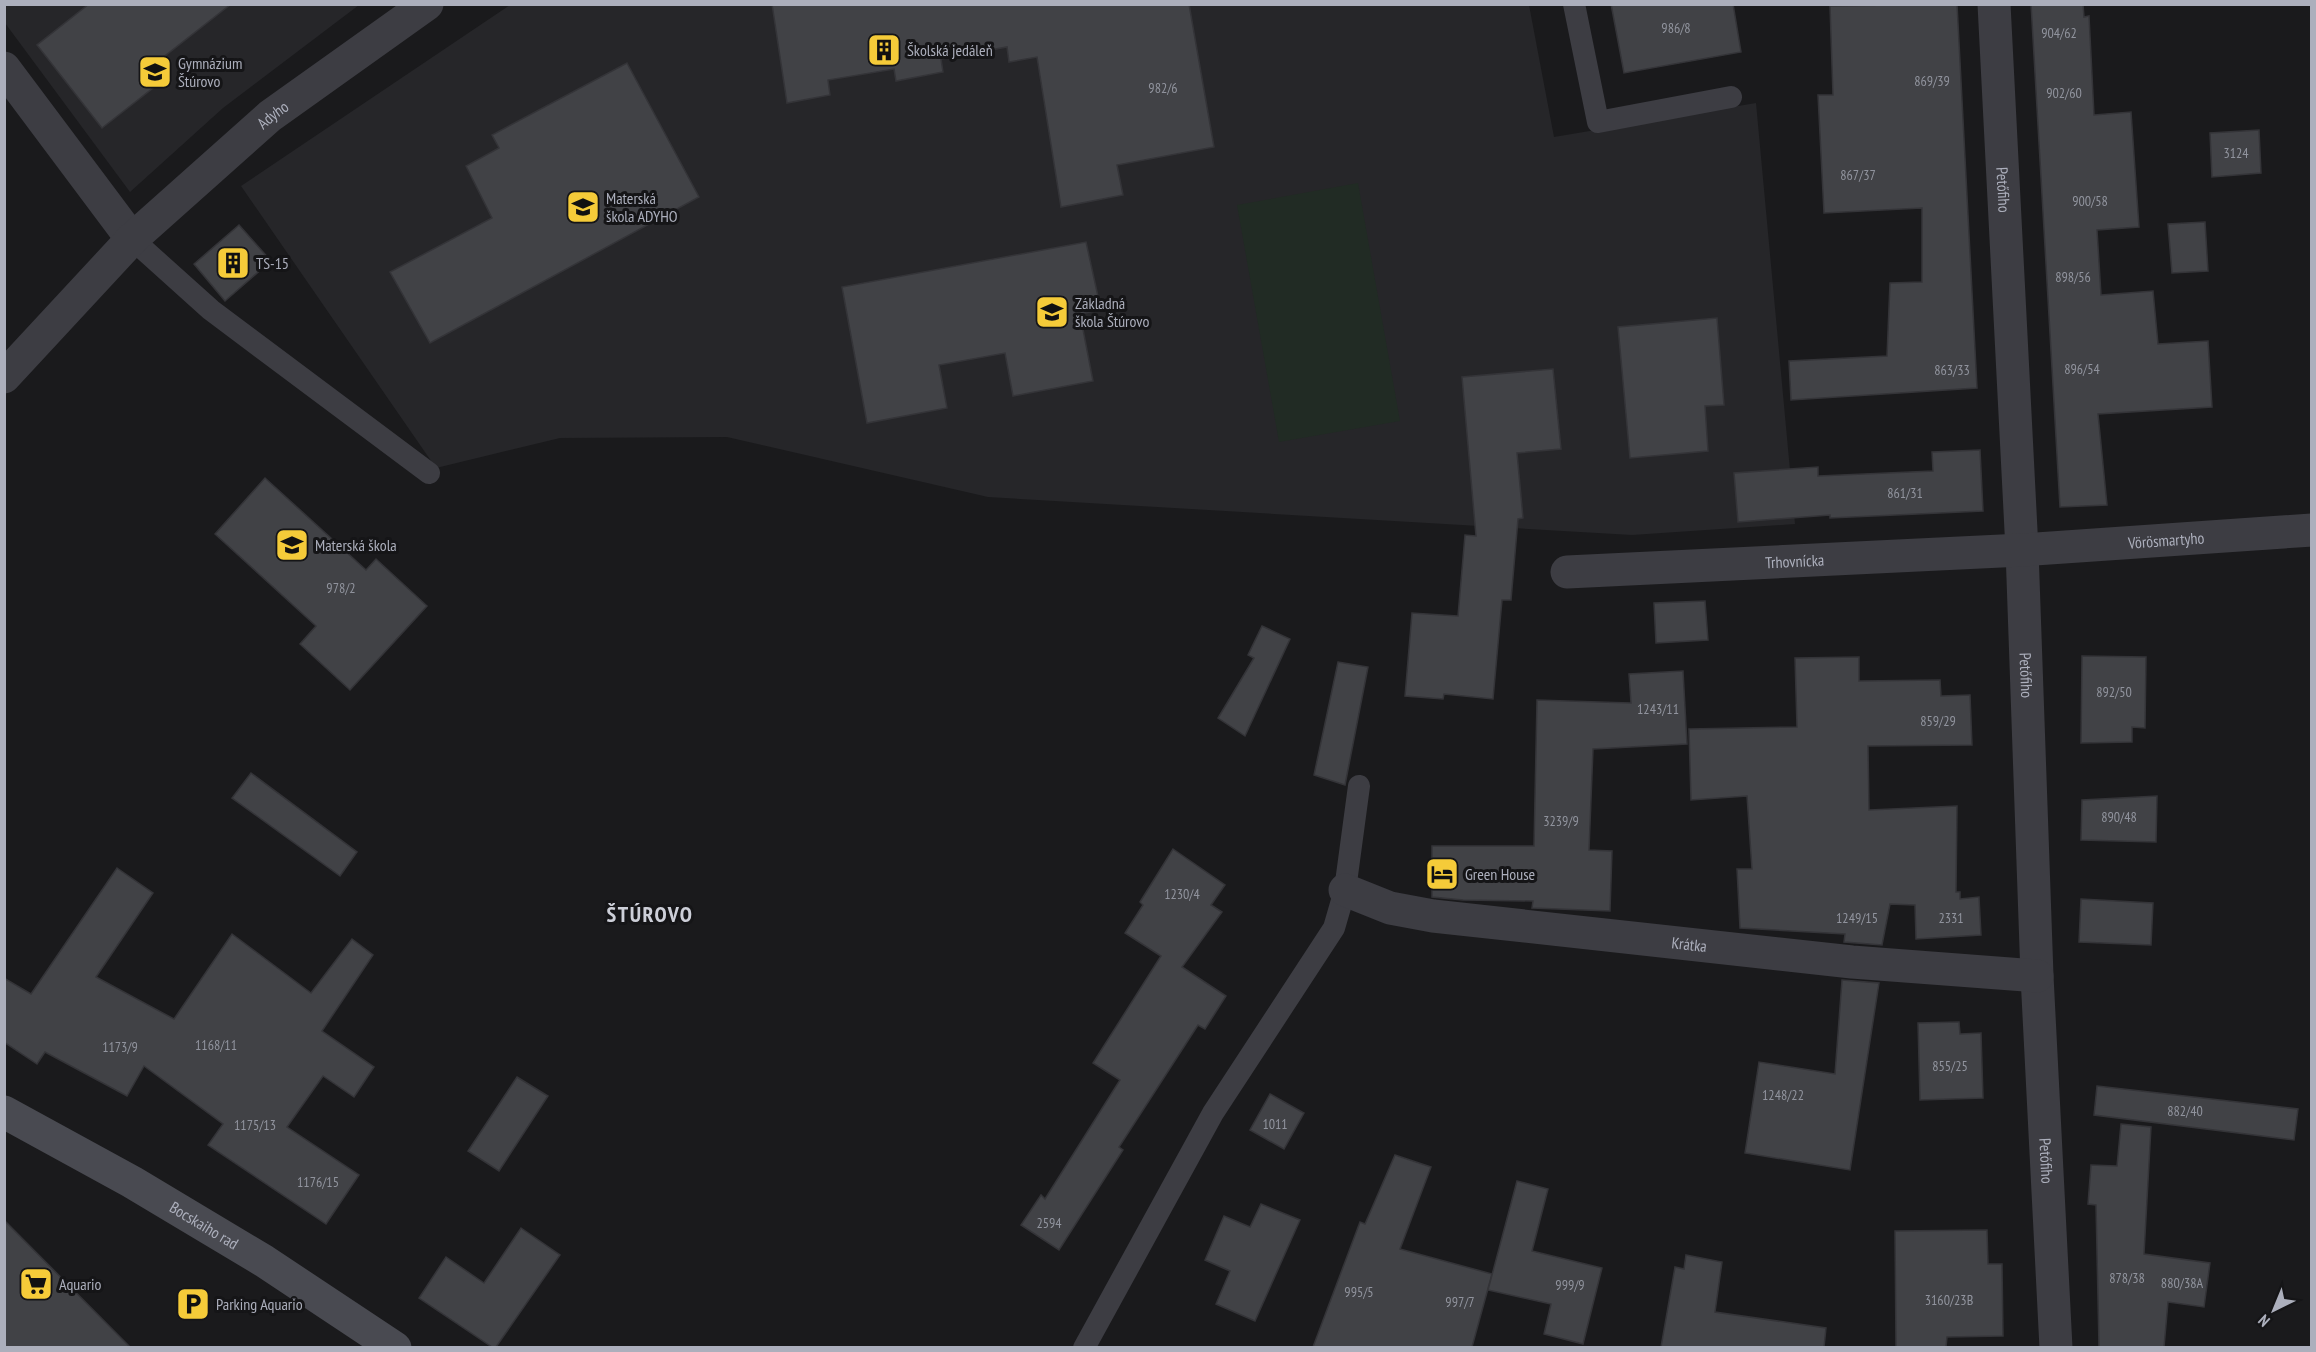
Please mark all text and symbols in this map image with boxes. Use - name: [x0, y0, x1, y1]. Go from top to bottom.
- house number: 986/8: [1661, 19, 1691, 37]
- house number: 904/62: [2041, 24, 2077, 42]
- building icon: Školská jedáleň: [866, 32, 902, 68]
- place label: Školská jedáleň: [907, 40, 993, 60]
- place label: Gymnázium Štúrovo: [178, 53, 242, 91]
- school or university icon: Gymnázium Štúrovo: [137, 54, 173, 90]
- house number: 869/39: [1914, 72, 1950, 90]
- house number: 982/6: [1148, 79, 1178, 97]
- house number: 902/60: [2046, 84, 2082, 102]
- street label: Adyho: [253, 96, 292, 133]
- house number: 3124: [2223, 144, 2249, 162]
- house number: 867/37: [1840, 166, 1876, 184]
- street label: Petőfiho: [1992, 167, 2015, 213]
- place label: Materská škola ADYHO: [606, 188, 678, 226]
- school or university icon: Materská škola ADYHO: [565, 189, 601, 225]
- house number: 900/58: [2072, 192, 2108, 210]
- building icon: TS-15: [215, 245, 251, 281]
- place label: TS-15: [256, 253, 289, 273]
- house number: 898/56: [2055, 268, 2091, 286]
- place label: Základná škola Štúrovo: [1075, 293, 1149, 331]
- school or university icon: Základná škola Štúrovo: [1034, 294, 1070, 330]
- house number: 896/54: [2064, 360, 2101, 378]
- house number: 863/33: [1934, 361, 1970, 379]
- house number: 861/31: [1887, 484, 1923, 502]
- school or university icon: Materská škola: [274, 527, 310, 563]
- street label: Vörösmartyho: [2126, 527, 2205, 553]
- place label: Materská škola: [315, 535, 397, 555]
- street label: Trhovnícka: [1765, 550, 1825, 572]
- house number: 978/2: [326, 579, 356, 597]
- street label: Petőfiho: [2016, 652, 2037, 698]
- house number: 892/50: [2096, 683, 2132, 701]
- house number: 1243/11: [1637, 700, 1679, 718]
- house number: 859/29: [1920, 712, 1956, 730]
- house number: 890/48: [2101, 808, 2137, 826]
- house number: 3239/9: [1543, 812, 1579, 830]
- hotel icon: Green House: [1424, 856, 1460, 892]
- place label: Green House: [1465, 864, 1535, 884]
- house number: 1230/4: [1164, 885, 1201, 903]
- district label: ŠTÚROVO: [607, 900, 693, 928]
- house number: 1249/15: [1836, 909, 1878, 927]
- house number: 2331: [1938, 909, 1964, 927]
- street label: Krátka: [1671, 932, 1708, 956]
- house number: 1168/11: [195, 1036, 237, 1054]
- house number: 1173/9: [102, 1038, 138, 1056]
- house number: 855/25: [1932, 1057, 1968, 1075]
- house number: 1248/22: [1762, 1086, 1804, 1104]
- house number: 882/40: [2167, 1102, 2203, 1120]
- house number: 1011: [1262, 1115, 1288, 1133]
- house number: 1175/13: [234, 1116, 276, 1134]
- street label: Petőfiho: [2035, 1138, 2058, 1184]
- house number: 1176/15: [297, 1173, 339, 1191]
- street label: Bocskaiho rad: [166, 1197, 242, 1254]
- house number: 2594: [1036, 1214, 1062, 1232]
- supermarket icon: Aquario: [18, 1266, 54, 1302]
- house number: 878/38: [2109, 1269, 2145, 1287]
- place label: Aquario: [59, 1274, 102, 1294]
- house number: 880/38A: [2161, 1274, 2203, 1292]
- house number: 999/9: [1555, 1276, 1585, 1294]
- north arrow: [2244, 1280, 2304, 1340]
- house number: 995/5: [1344, 1283, 1374, 1301]
- parking icon: Parking Aquario: [175, 1286, 211, 1322]
- house number: 3160/23B: [1925, 1291, 1973, 1309]
- house number: 997/7: [1445, 1293, 1475, 1311]
- place label: Parking Aquario: [216, 1294, 303, 1314]
- text: N: [2254, 1311, 2274, 1331]

